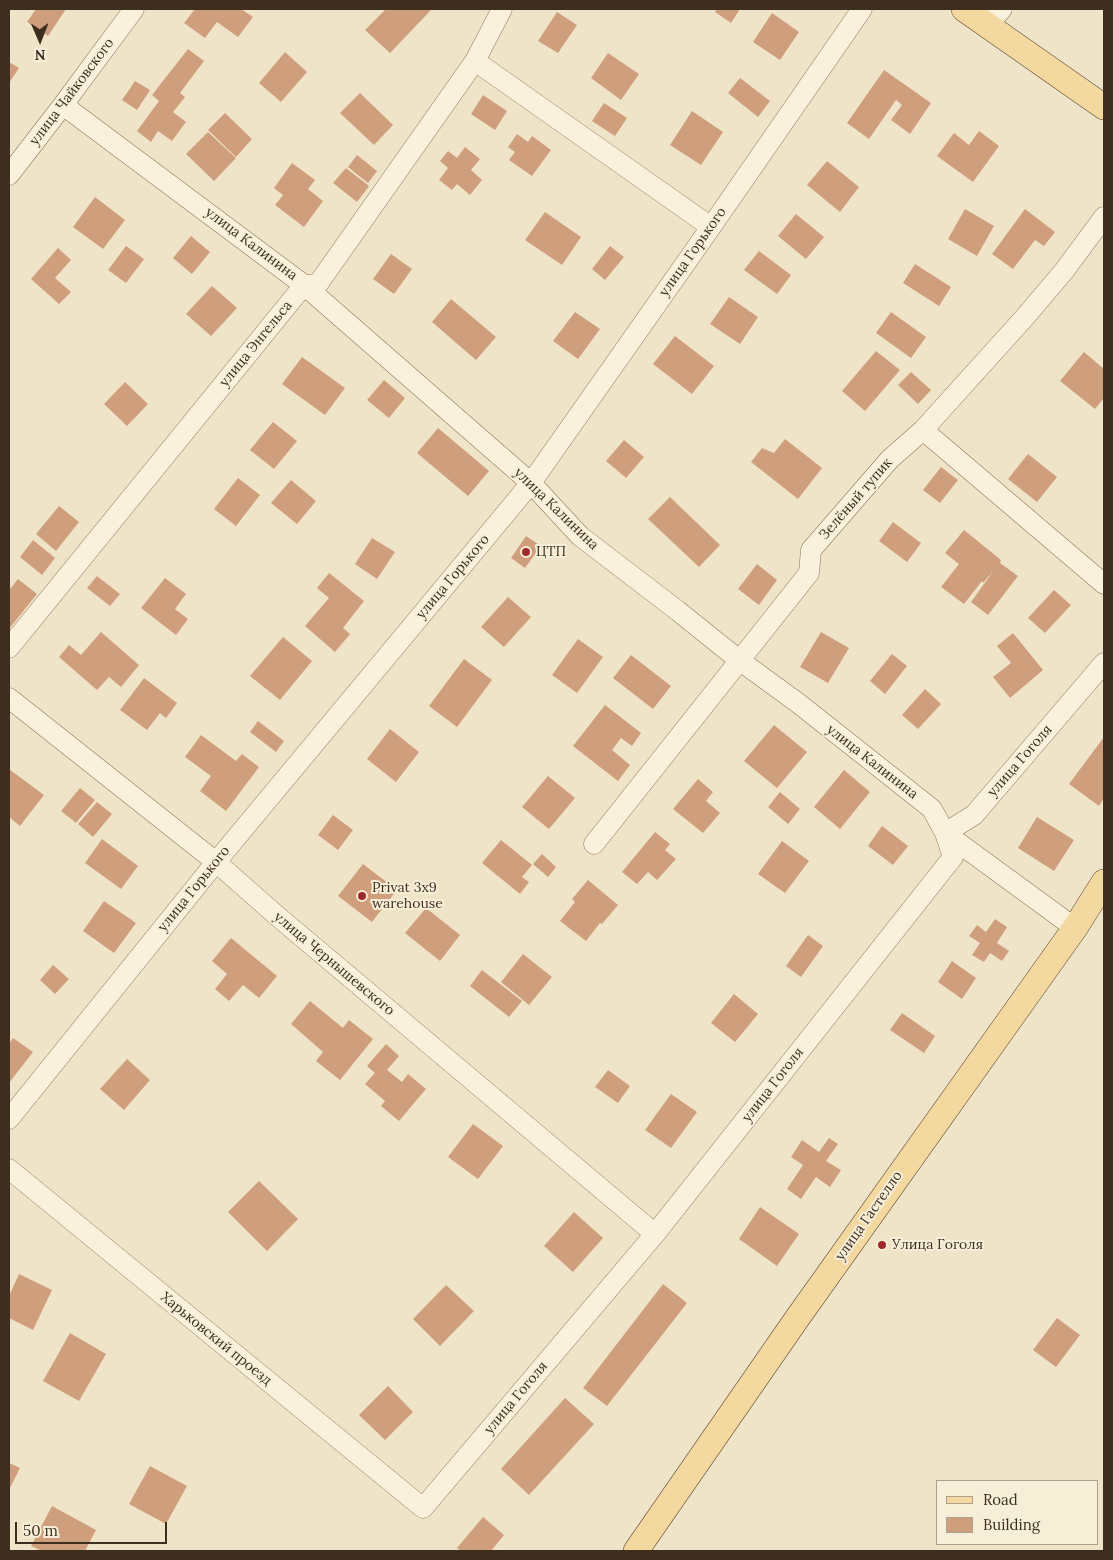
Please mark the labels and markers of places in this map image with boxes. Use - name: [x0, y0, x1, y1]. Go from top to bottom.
- place label: ЦТП: [536, 544, 566, 560]
- marker: ЦТП: [520, 546, 532, 558]
- place label: Privat 3x9 warehouse: [372, 880, 443, 912]
- marker: Privat 3x9 warehouse: [356, 890, 368, 902]
- place label: Улица Гоголя: [892, 1237, 983, 1253]
- marker: Улица Гоголя: [876, 1239, 888, 1251]

